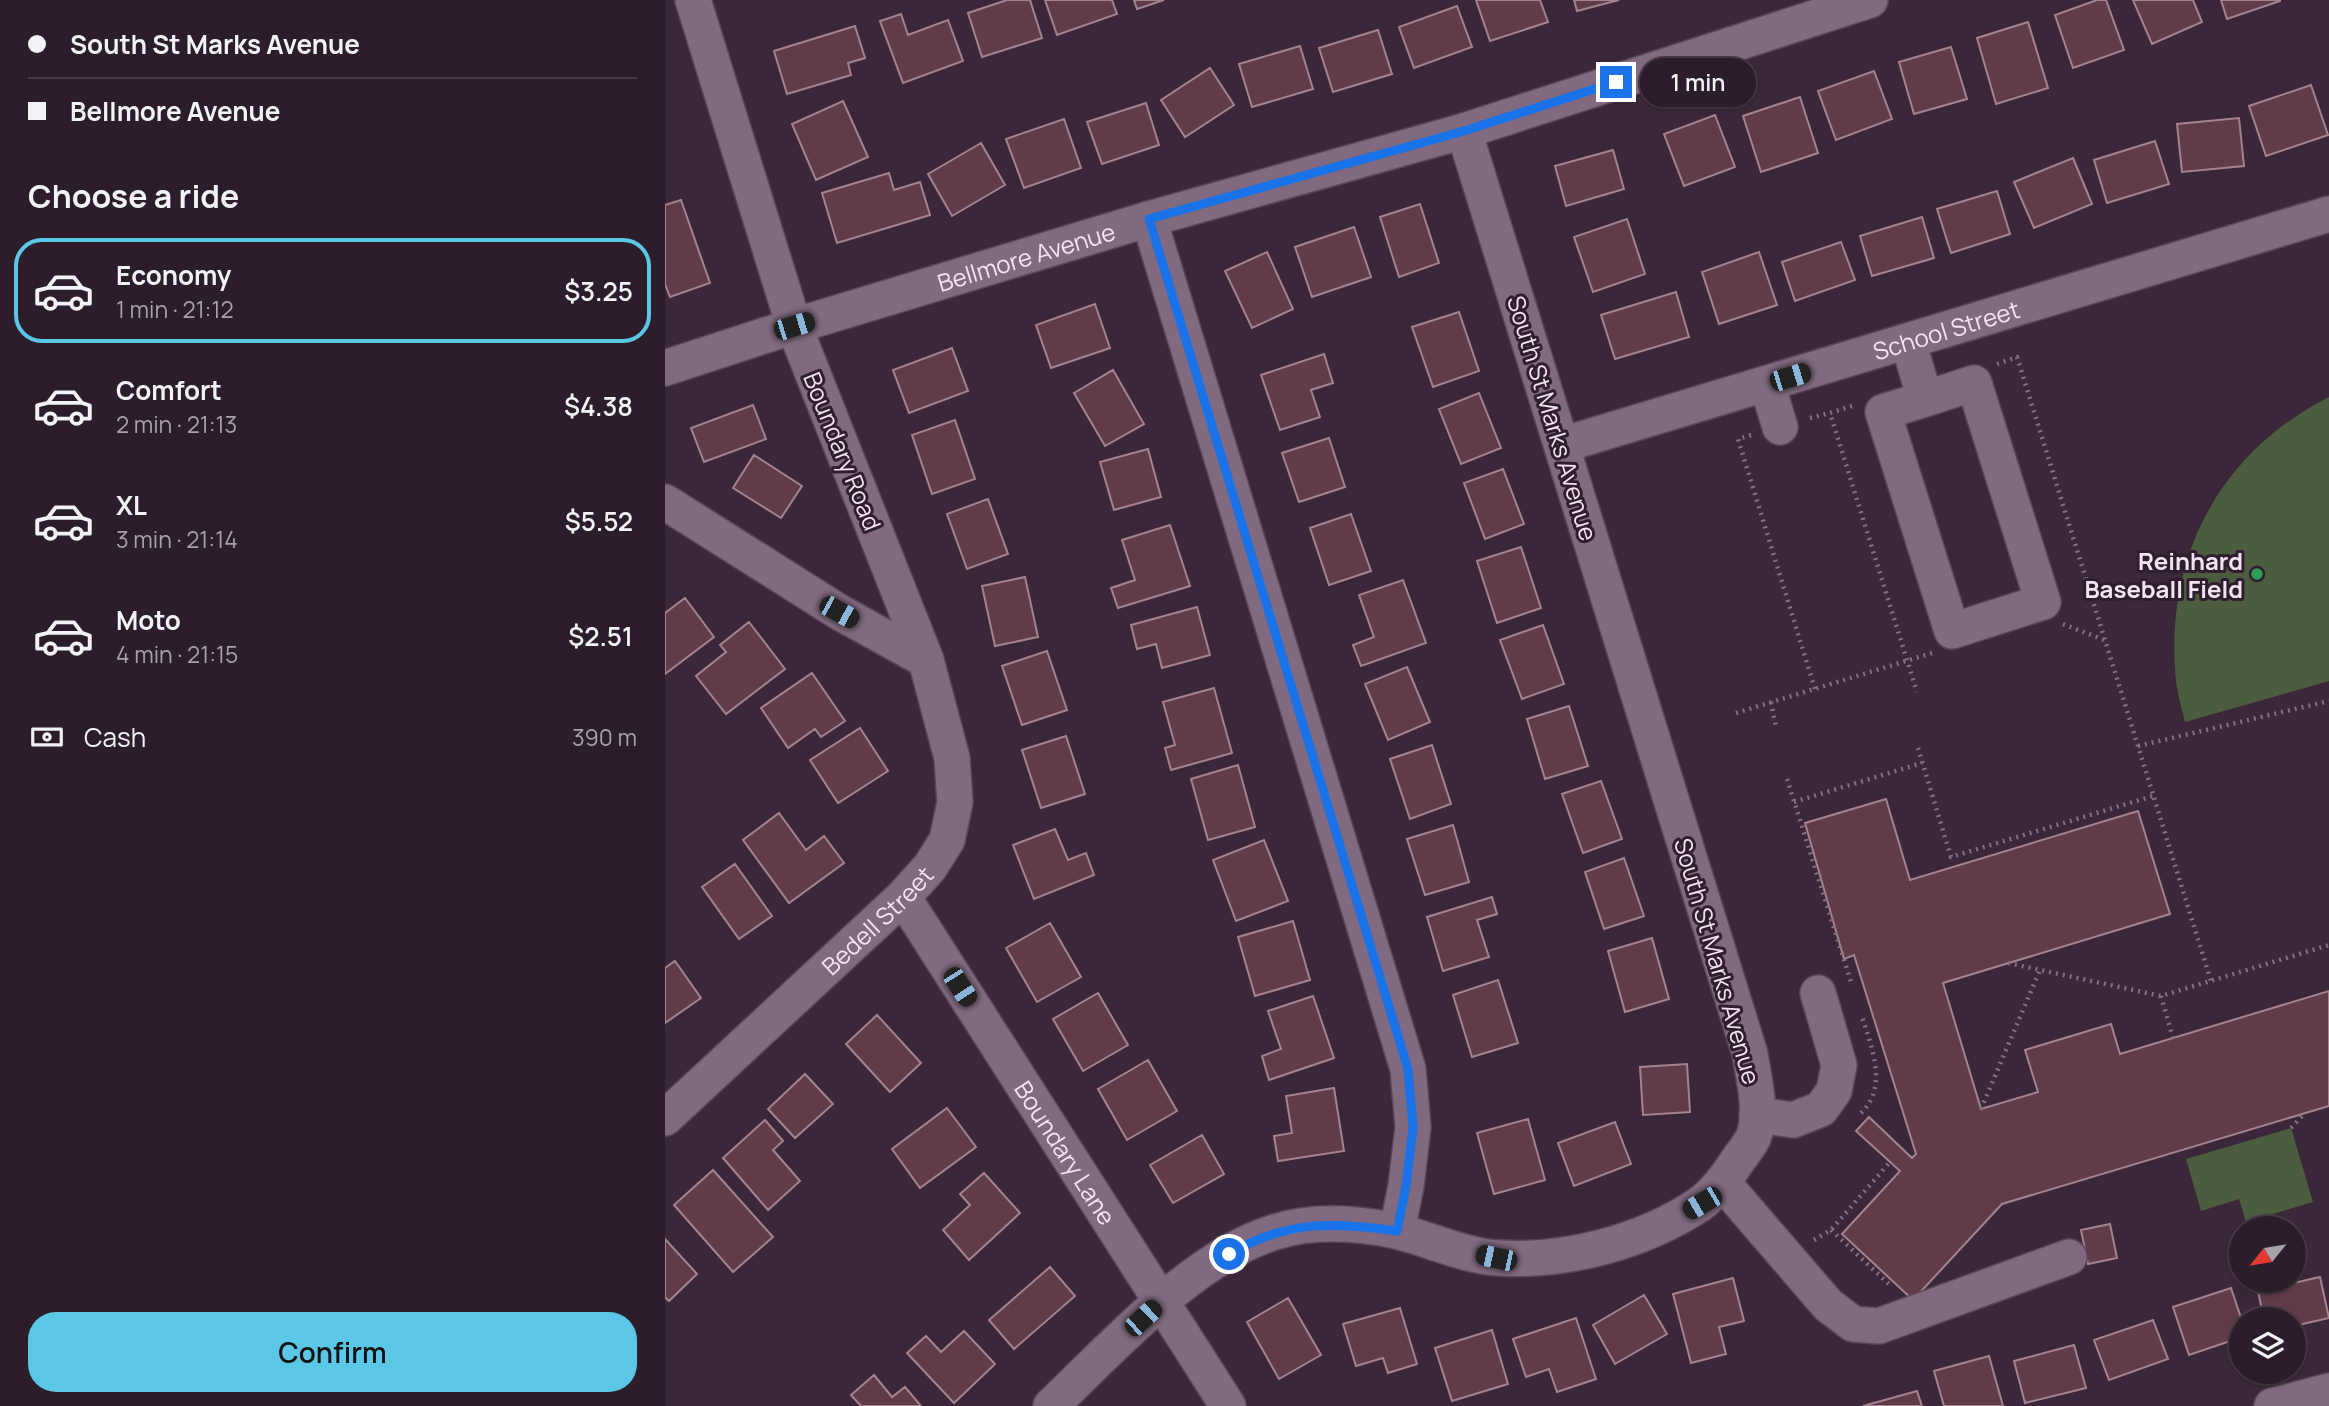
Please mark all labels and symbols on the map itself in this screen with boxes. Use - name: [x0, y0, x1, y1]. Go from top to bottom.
- callout: 1 min: [1641, 57, 1756, 106]
- route end: [1600, 66, 1632, 98]
- street label: Bellmore Avenue: [933, 214, 1119, 298]
- street label: South St Marks Avenue: [1500, 291, 1606, 545]
- street label: School Street: [1869, 292, 2023, 367]
- car: [771, 310, 818, 342]
- car: [1767, 361, 1814, 393]
- street label: Boundary Road: [796, 367, 890, 535]
- place label: Reinhard Baseball Field: [2084, 544, 2243, 605]
- marker: Reinhard Baseball Field: [2249, 566, 2265, 582]
- car: [816, 593, 863, 631]
- street label: South St Marks Avenue: [1667, 834, 1769, 1088]
- street label: Bedell Street: [814, 858, 940, 982]
- car: [940, 964, 981, 1010]
- street label: Boundary Lane: [1008, 1074, 1124, 1231]
- car: [1679, 1183, 1726, 1223]
- north arrow: [2229, 1216, 2307, 1293]
- route start: [1213, 1238, 1245, 1270]
- car: [1474, 1243, 1519, 1273]
- car: [1121, 1296, 1166, 1340]

